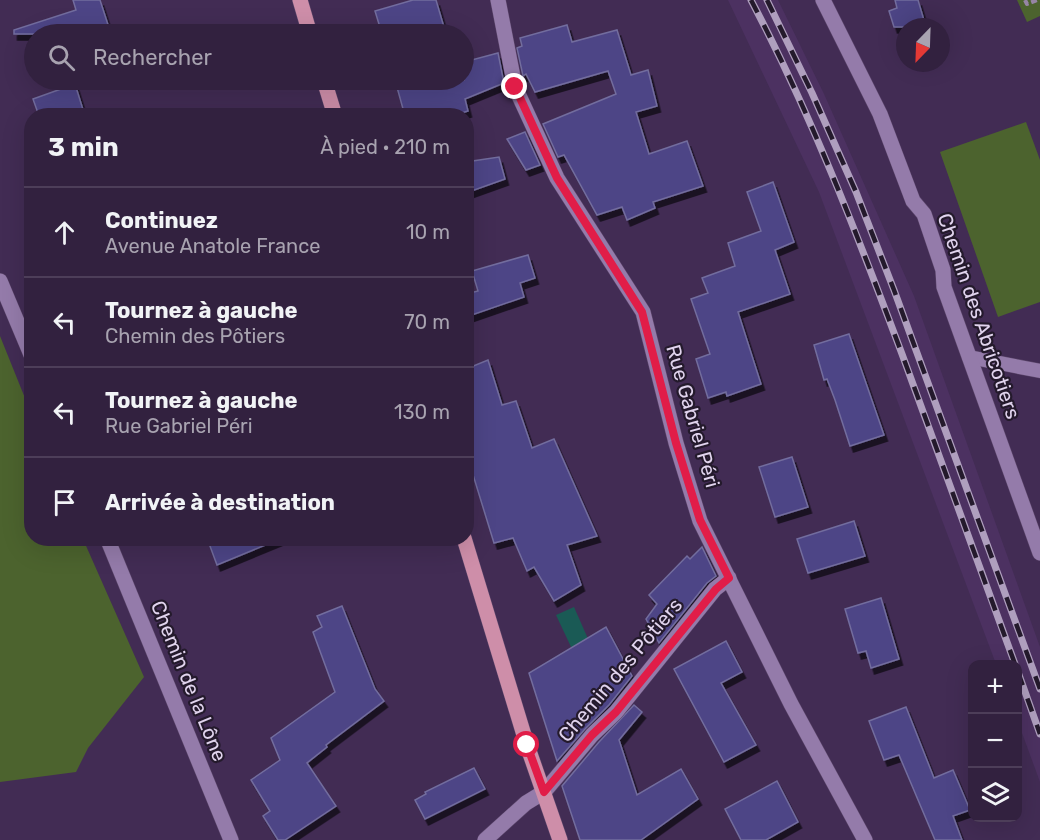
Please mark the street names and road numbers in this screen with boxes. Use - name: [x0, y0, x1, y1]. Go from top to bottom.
- street label: Chemin des Abricotiers: [933, 210, 1025, 422]
- street label: Rue Gabriel Péri: [661, 342, 725, 490]
- street label: Chemin des Pôtiers: [553, 593, 687, 747]
- street label: Chemin de la Lône: [146, 597, 232, 765]

